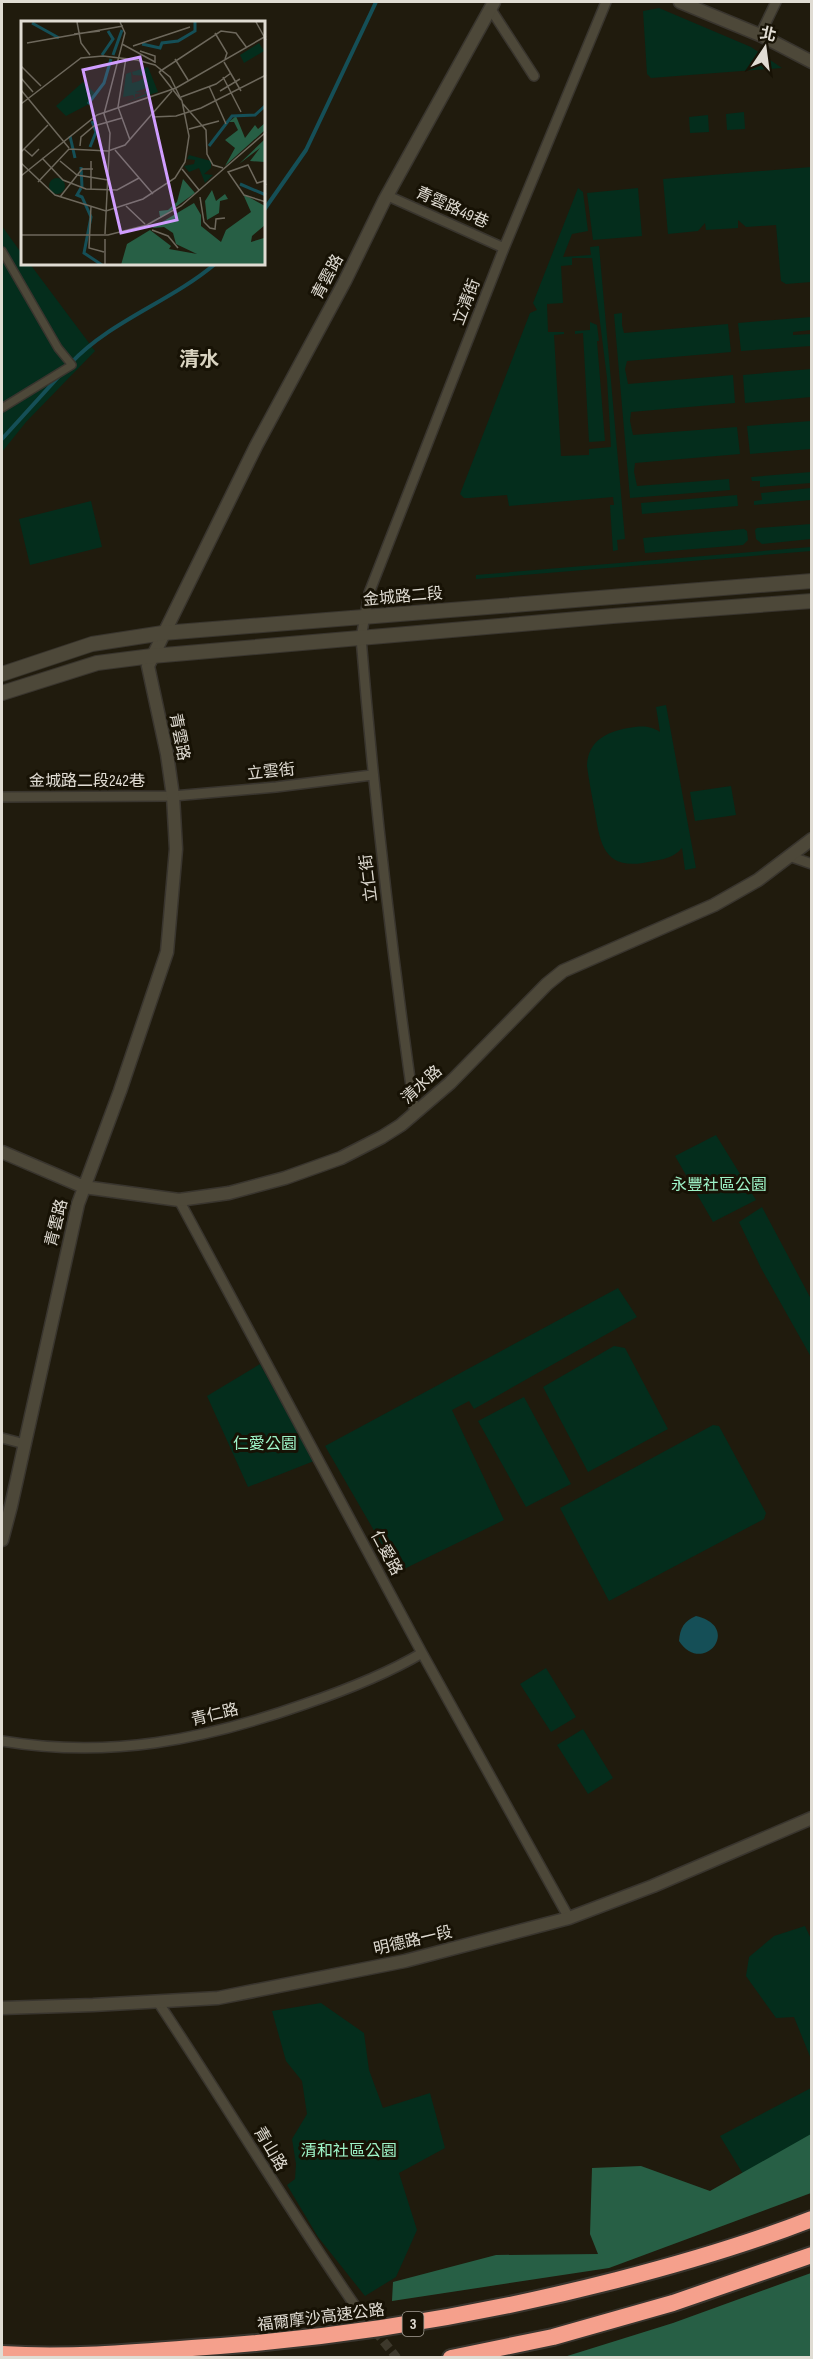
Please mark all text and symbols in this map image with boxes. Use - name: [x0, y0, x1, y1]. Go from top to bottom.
- north arrow: [735, 18, 795, 78]
- inset map: [21, 21, 266, 266]
- text: 北: [758, 24, 778, 46]
- street label: 青雲路49巷: [413, 183, 491, 233]
- street label: 青雲路: [308, 251, 348, 303]
- street label: 立清街: [450, 276, 484, 328]
- district label: 清水: [179, 348, 219, 372]
- street label: 金城路二段: [362, 584, 444, 610]
- street label: 青雲路: [165, 712, 193, 762]
- street label: 立雲街: [246, 760, 296, 784]
- street label: 金城路二段242巷: [29, 772, 145, 791]
- street label: 立仁街: [357, 853, 381, 903]
- street label: 清水路: [398, 1062, 446, 1108]
- park label: 永豐社區公園: [671, 1176, 767, 1195]
- street label: 青雲路: [42, 1197, 72, 1249]
- park label: 仁愛公園: [233, 1435, 297, 1454]
- street label: 仁愛路: [366, 1527, 406, 1579]
- street label: 青仁路: [189, 1700, 241, 1730]
- street label: 明德路一段: [372, 1923, 454, 1959]
- street label: 青山路: [249, 2124, 291, 2174]
- park label: 清和社區公園: [301, 2142, 397, 2161]
- street label: 福爾摩沙高速公路: [256, 2301, 386, 2335]
- road number: 3: [402, 2312, 424, 2336]

